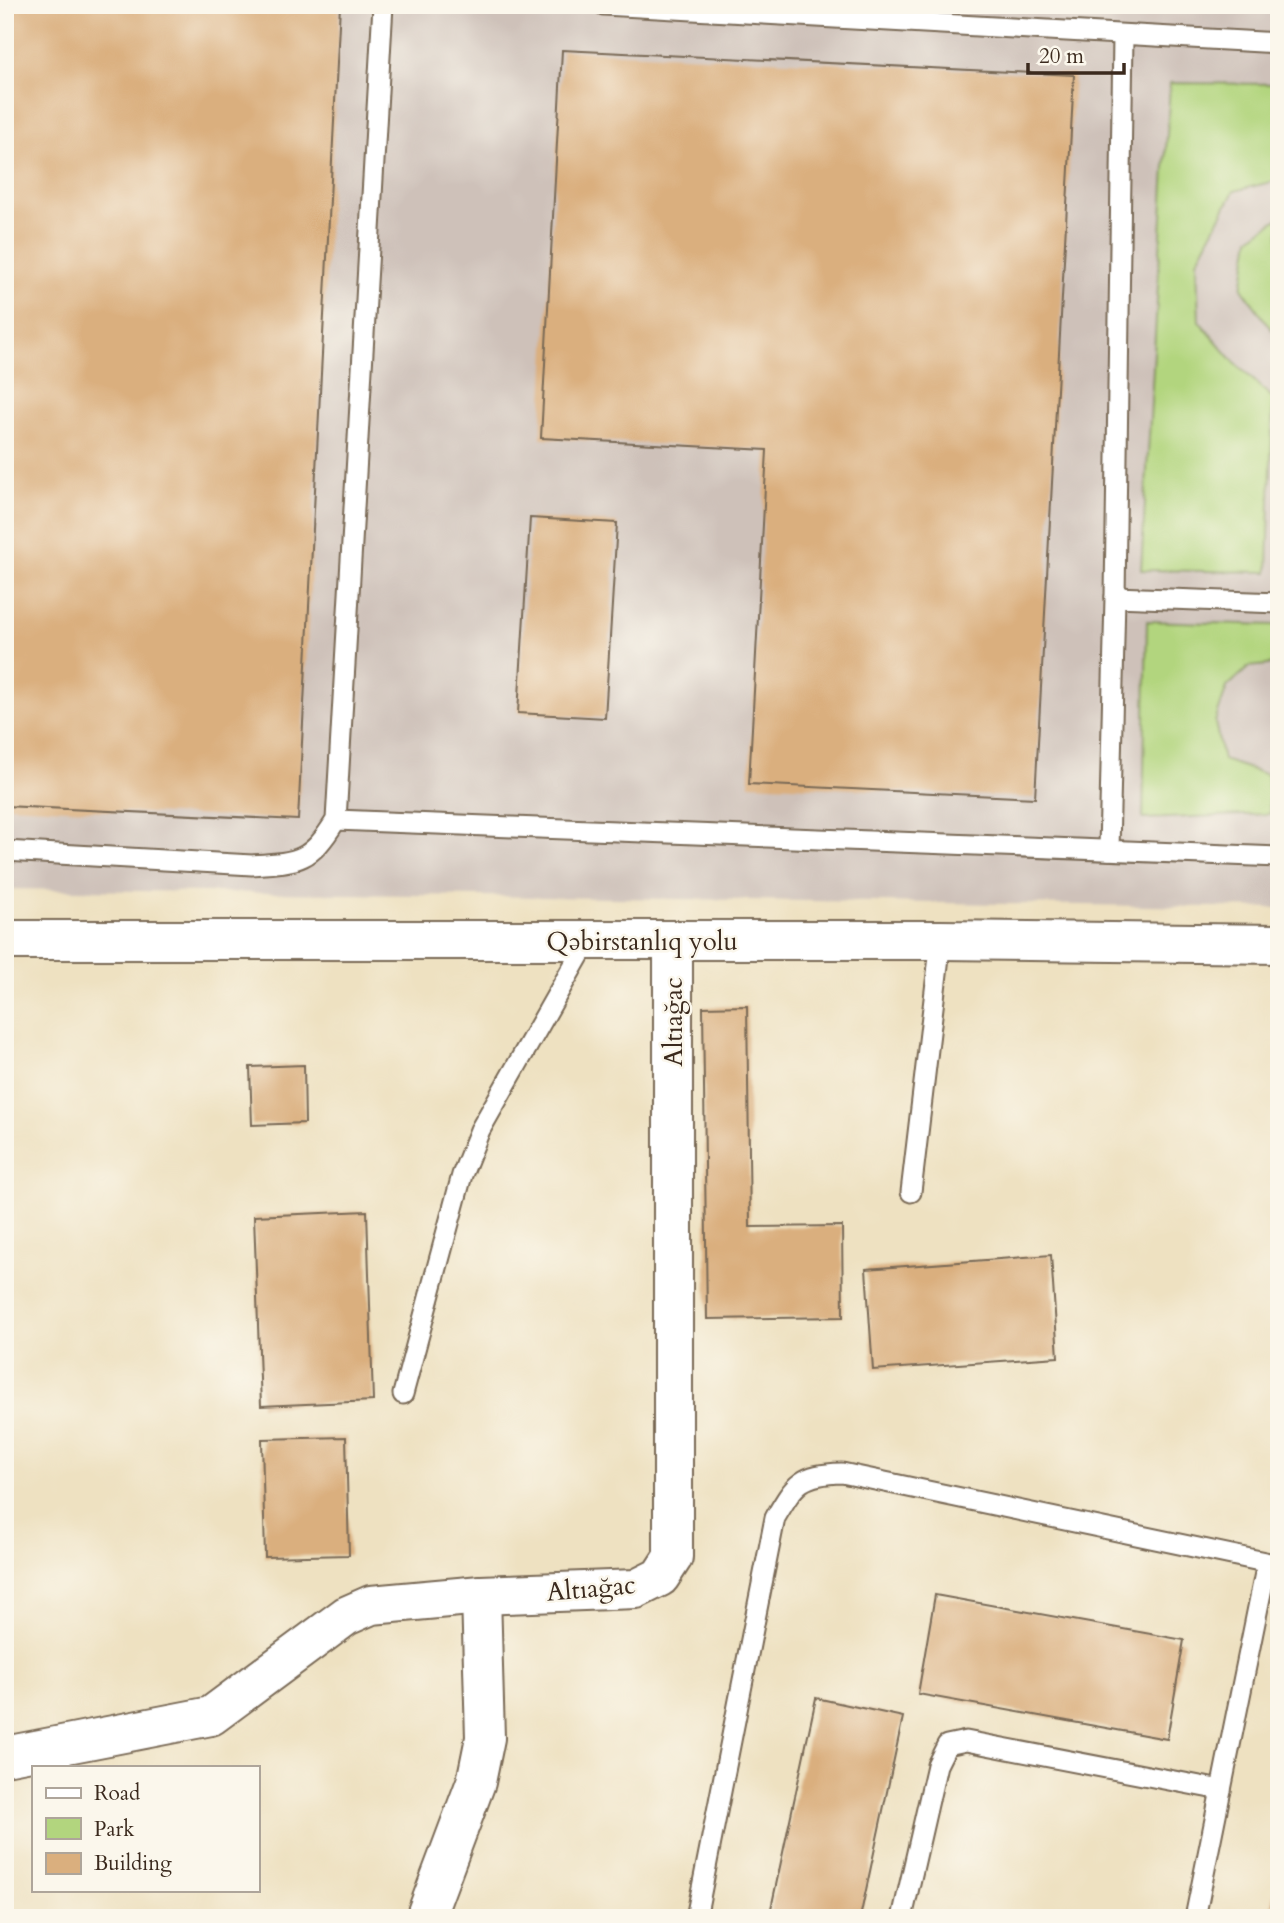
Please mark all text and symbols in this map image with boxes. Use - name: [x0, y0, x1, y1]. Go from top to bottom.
- scale bar: [1028, 32, 1125, 76]
- text: 20 m: [1039, 42, 1084, 71]
- street label: Qəbirstanlıq yolu: [546, 924, 738, 959]
- street label: Altıağac: [656, 977, 691, 1067]
- street label: Altıağac: [545, 1567, 637, 1610]
- legend: [32, 1766, 259, 1892]
- text: Road: [94, 1779, 140, 1808]
- text: Park: [94, 1815, 135, 1844]
- text: Building: [94, 1849, 172, 1878]

